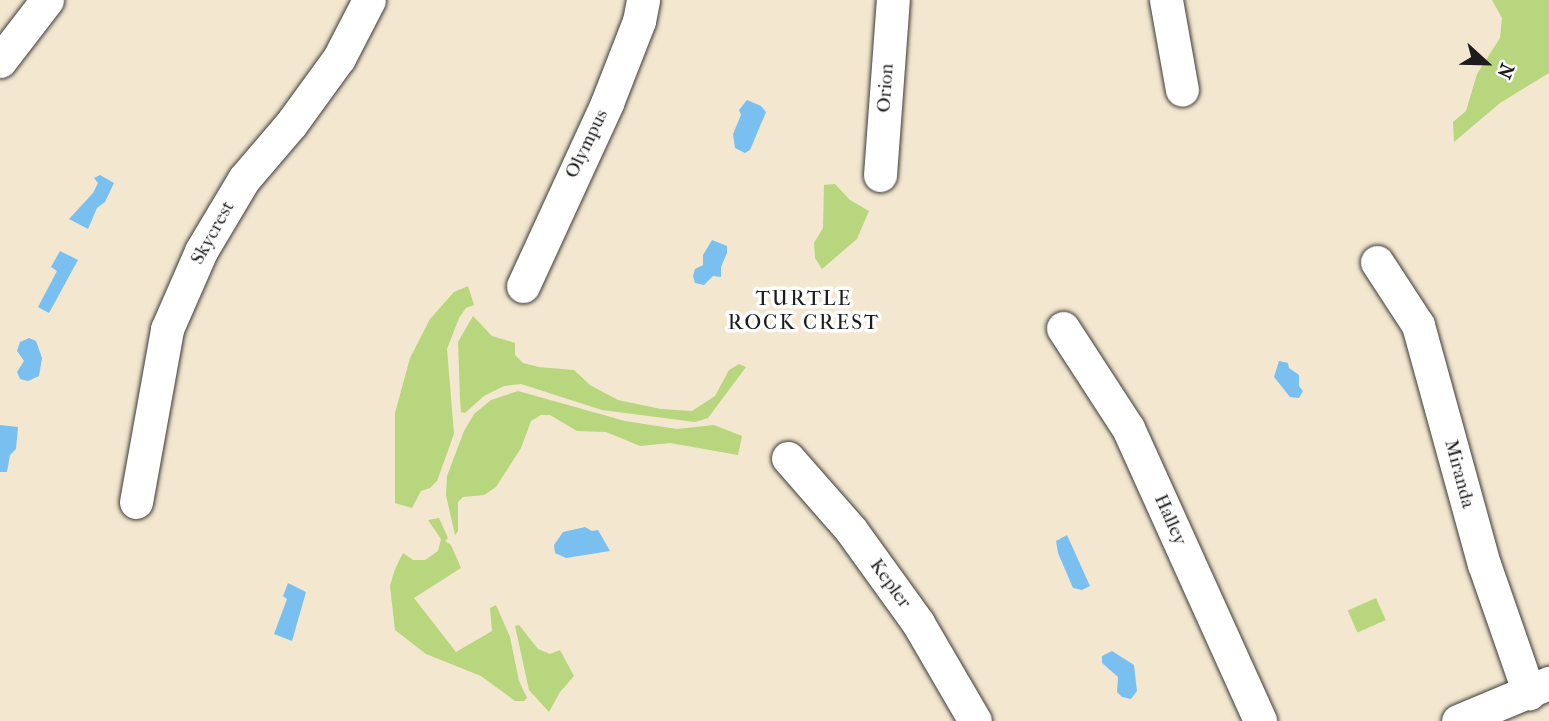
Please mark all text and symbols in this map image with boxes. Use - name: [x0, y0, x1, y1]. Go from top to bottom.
- north arrow: [1451, 28, 1521, 98]
- text: N: [1493, 60, 1518, 82]
- street label: Orion: [873, 63, 899, 113]
- street label: Olympus: [561, 106, 613, 182]
- street label: Skycrest: [186, 197, 240, 269]
- district label: TURTLE ROCK CREST: [729, 285, 879, 335]
- street label: Miranda: [1439, 437, 1479, 511]
- street label: Halley: [1149, 491, 1191, 549]
- street label: Kepler: [864, 555, 916, 613]

